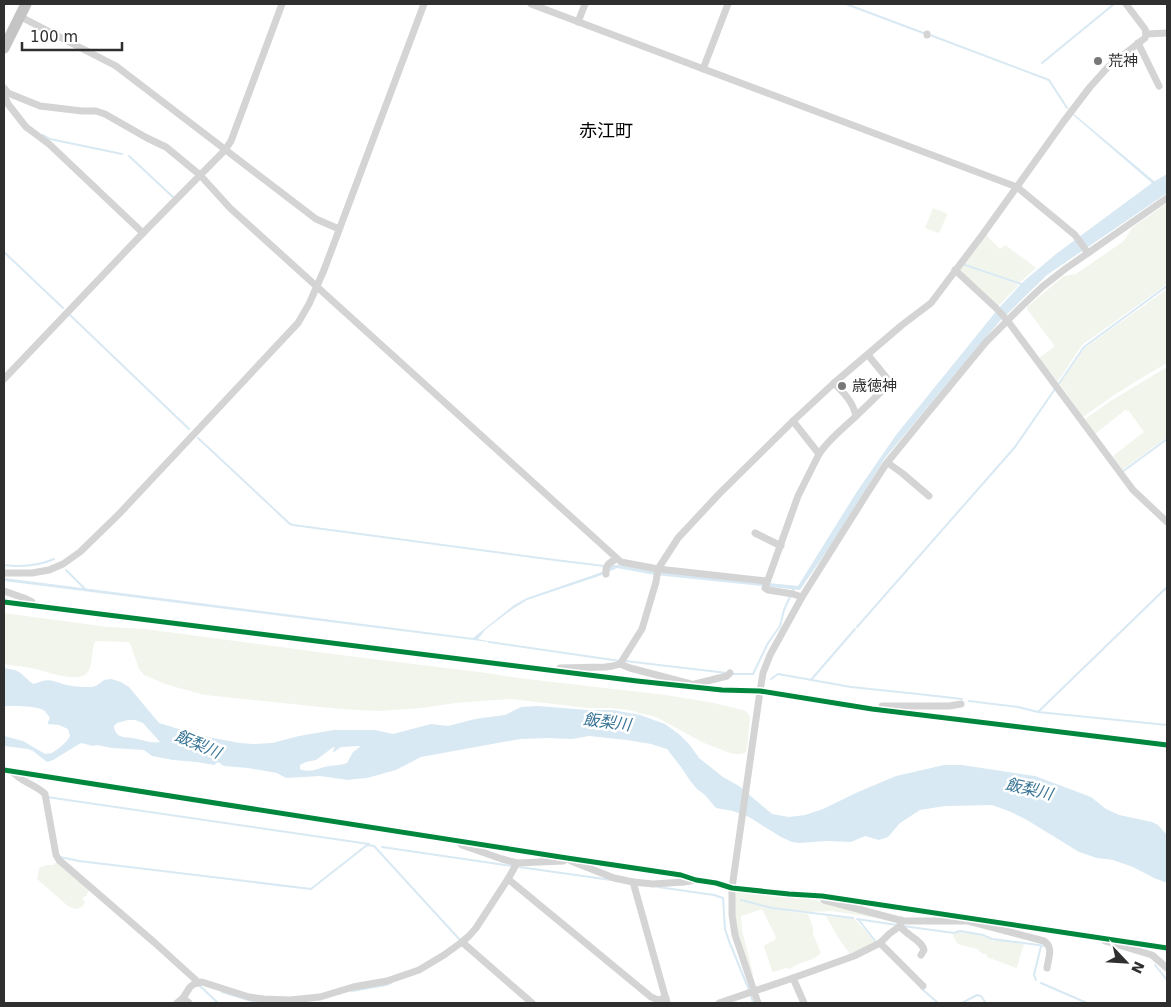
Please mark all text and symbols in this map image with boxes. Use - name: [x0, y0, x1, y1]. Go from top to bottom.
- scale bar: [22, 20, 122, 52]
- text: 100 m: [30, 28, 78, 46]
- place label: 荒神: [1108, 52, 1138, 70]
- marker: 荒神: [1092, 55, 1104, 67]
- district label: 赤江町: [579, 120, 633, 141]
- place label: 歳徳神: [852, 377, 897, 395]
- marker: 歳徳神: [836, 380, 848, 392]
- water label: 飯梨川: [582, 710, 634, 735]
- water label: 飯梨川: [172, 726, 226, 763]
- water label: 飯梨川: [1003, 774, 1056, 804]
- north arrow: [1101, 937, 1151, 987]
- text: N: [1128, 959, 1148, 976]

